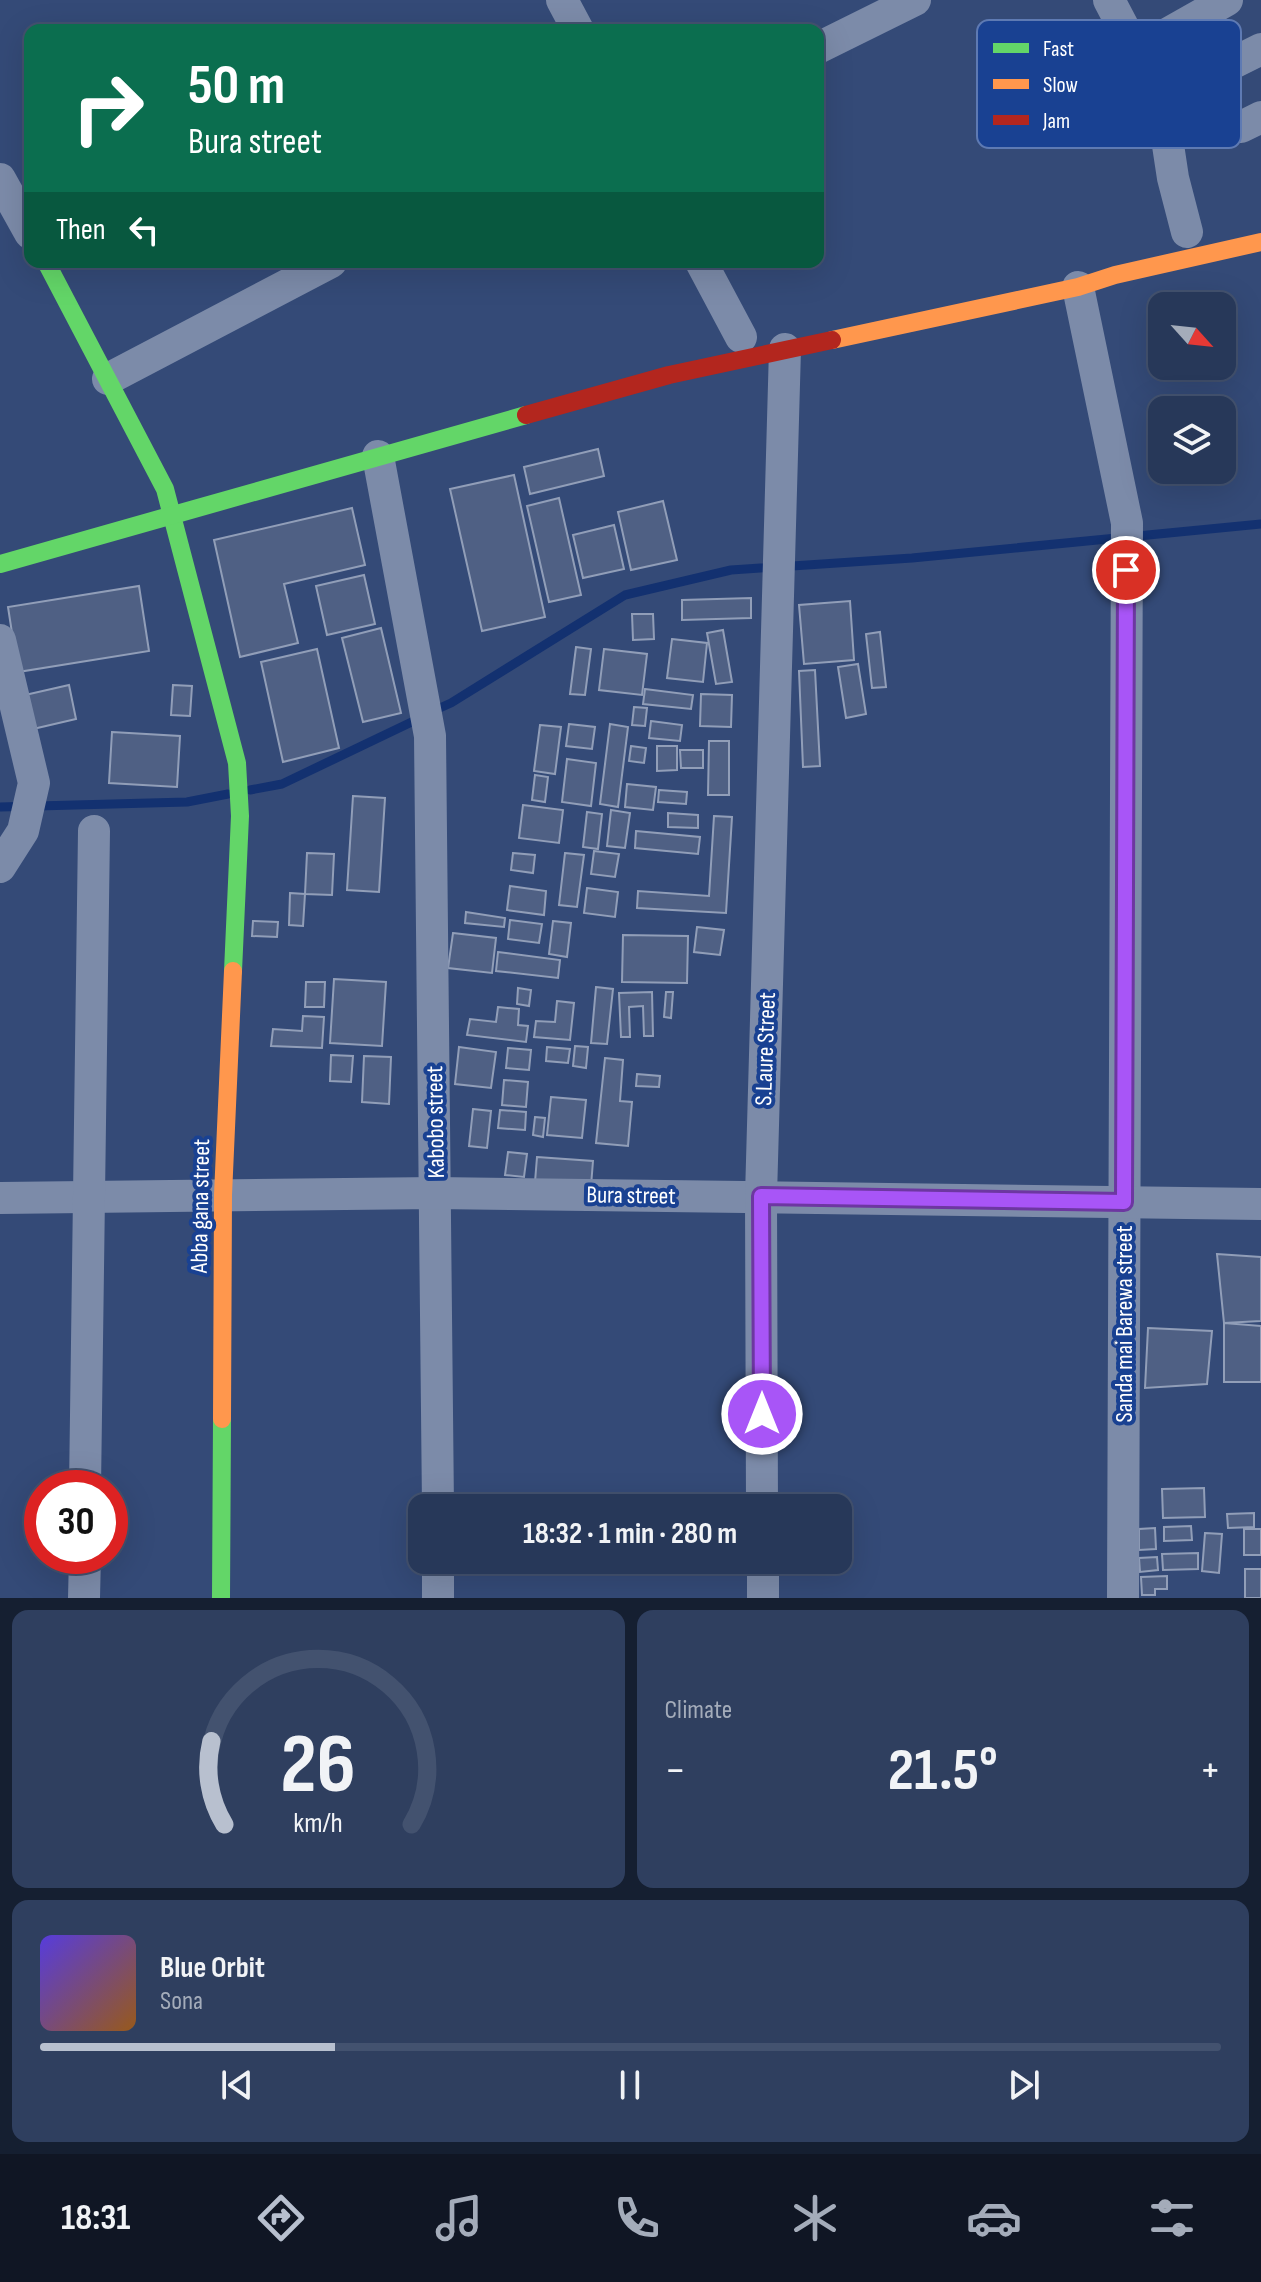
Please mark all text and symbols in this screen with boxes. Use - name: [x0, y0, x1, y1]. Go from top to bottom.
- legend: [977, 20, 1241, 148]
- text: Fast: [1043, 36, 1074, 63]
- text: 50 m: [188, 53, 285, 120]
- icon: right: [56, 56, 160, 160]
- text: Slow: [1043, 72, 1078, 99]
- text: Jam: [1042, 108, 1070, 135]
- text: Bura street: [188, 121, 322, 164]
- icon: left: [122, 208, 166, 252]
- text: Then: [56, 212, 106, 248]
- north arrow: [1148, 292, 1236, 380]
- map controls: [1148, 292, 1236, 484]
- button: layers: [1148, 396, 1236, 484]
- pin: [1092, 536, 1160, 604]
- icon: arrive: [1104, 548, 1148, 592]
- street label: S.Laure Street: [749, 992, 782, 1106]
- street label: Kabobo street: [420, 1065, 451, 1179]
- street label: Abba gana street: [185, 1139, 216, 1274]
- street label: Bura street: [586, 1180, 676, 1211]
- street label: Sanda mai Barewa street: [1110, 1225, 1139, 1423]
- position arrow: [720, 1372, 804, 1456]
- speed limit sign: 30: [24, 1470, 128, 1574]
- text: 18:32 · 1 min · 280 m: [523, 1516, 737, 1552]
- text: Climate: [665, 1695, 732, 1726]
- text: 26: [280, 1716, 356, 1816]
- text: 21.5°: [888, 1735, 998, 1807]
- text: −: [665, 1744, 686, 1797]
- text: +: [1199, 1744, 1221, 1797]
- text: km/h: [294, 1806, 343, 1841]
- text: Blue Orbit: [160, 1950, 265, 1986]
- text: Sona: [160, 1986, 203, 2017]
- icon: previous: [215, 2063, 259, 2107]
- icon: pause: [608, 2063, 652, 2107]
- icon: next: [1002, 2063, 1046, 2107]
- icon: directions: [253, 2190, 309, 2246]
- icon: music: [431, 2190, 487, 2246]
- icon: phone: [609, 2190, 665, 2246]
- icon: climate: [787, 2190, 843, 2246]
- icon: car: [966, 2190, 1022, 2246]
- icon: filters: [1144, 2190, 1200, 2246]
- text: 18:31: [61, 2197, 130, 2240]

